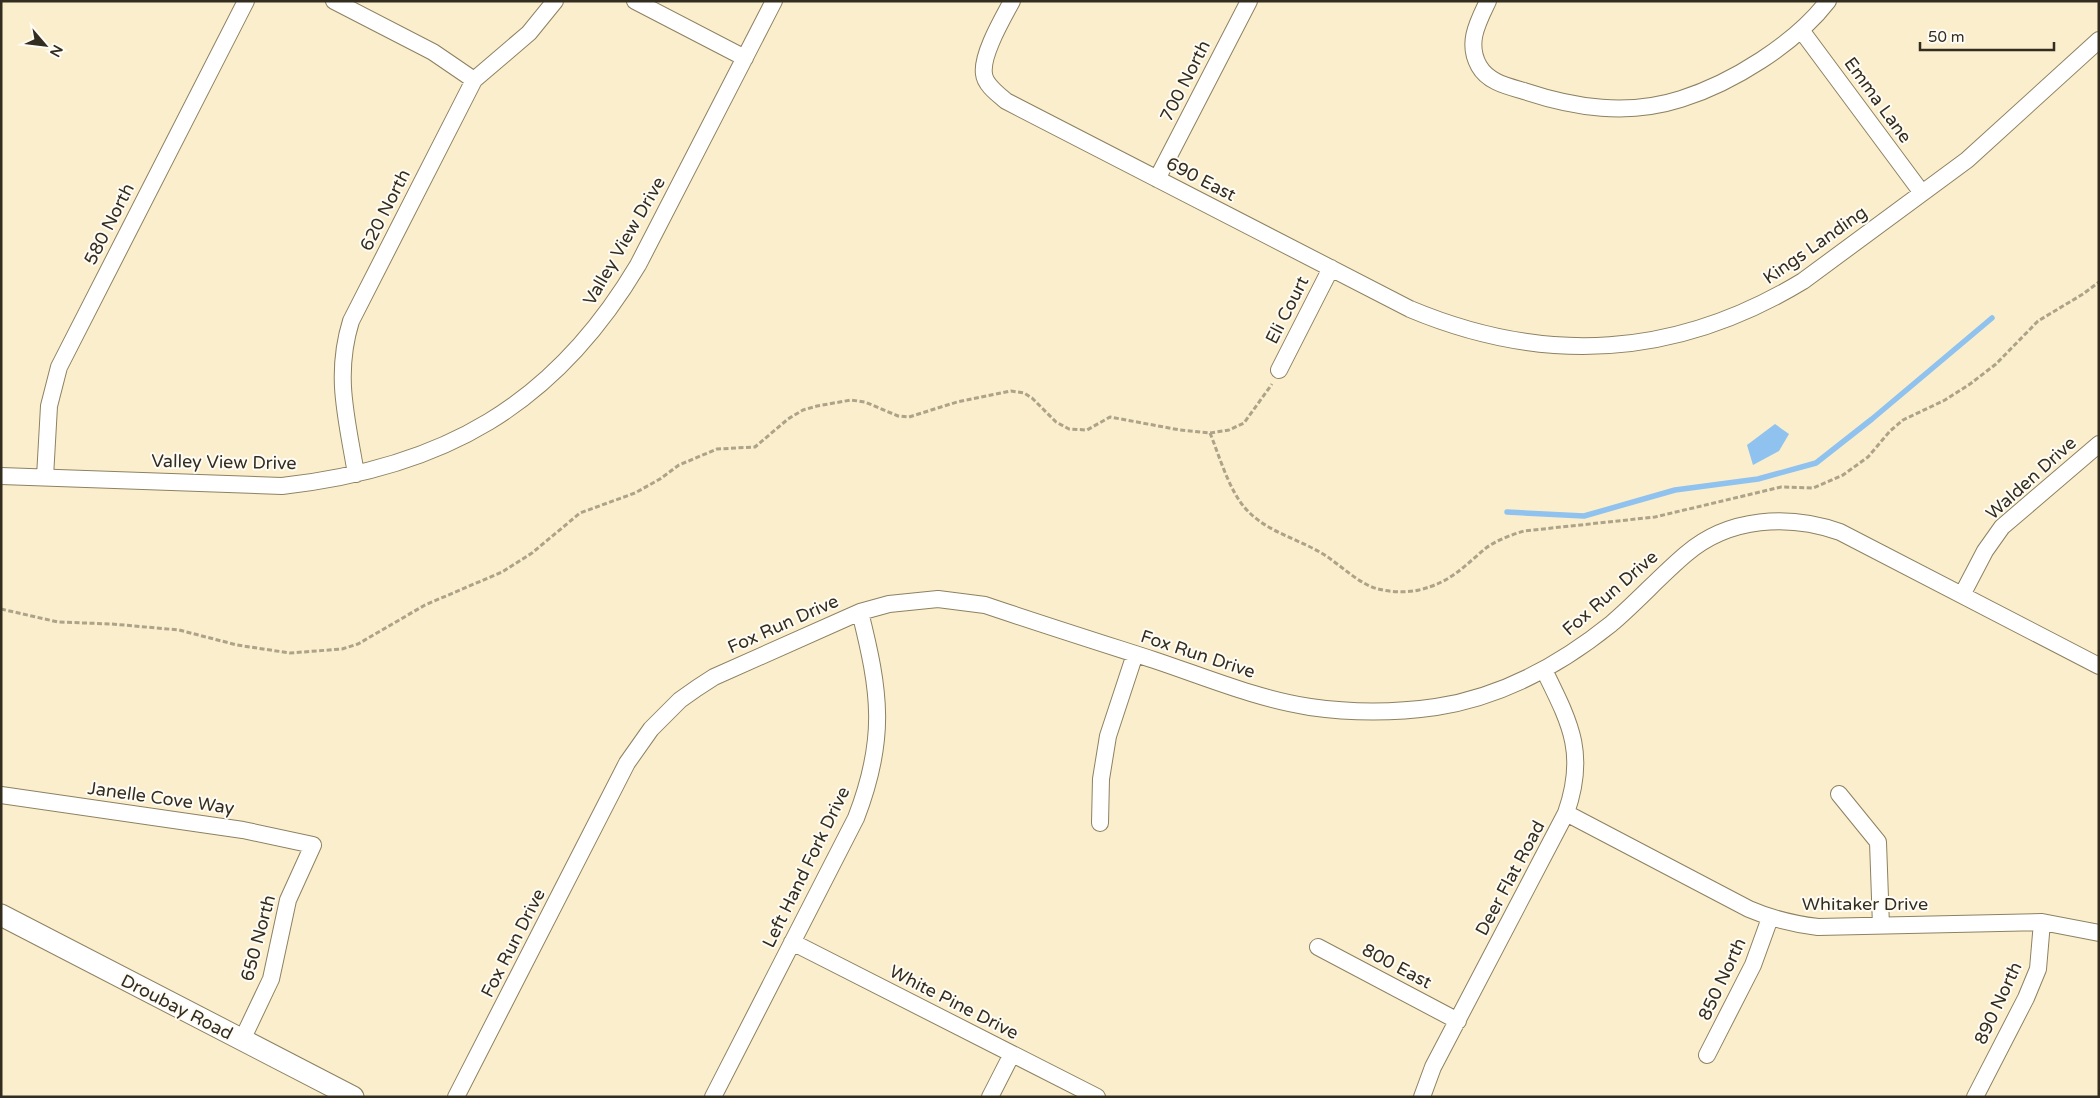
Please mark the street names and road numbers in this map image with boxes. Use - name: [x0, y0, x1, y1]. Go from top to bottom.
- street label: 700 North: [1155, 37, 1215, 125]
- street label: Emma Lane: [1839, 53, 1917, 147]
- street label: 690 East: [1162, 152, 1240, 206]
- street label: 620 North: [355, 166, 415, 254]
- street label: Valley View Drive: [578, 173, 670, 309]
- street label: 580 North: [79, 180, 139, 268]
- street label: Kings Landing: [1759, 201, 1871, 289]
- street label: Eli Court: [1261, 272, 1313, 348]
- street label: Walden Drive: [1981, 432, 2081, 524]
- street label: Valley View Drive: [151, 450, 297, 474]
- street label: Fox Run Drive: [1558, 546, 1662, 640]
- street label: Fox Run Drive: [724, 590, 842, 658]
- street label: Fox Run Drive: [1138, 625, 1258, 683]
- street label: Janelle Cove Way: [86, 777, 236, 819]
- street label: Left Hand Fork Drive: [757, 783, 855, 951]
- street label: Deer Flat Road: [1470, 817, 1550, 939]
- street label: Fox Run Drive: [476, 885, 550, 1001]
- street label: 650 North: [236, 892, 280, 984]
- street label: Whitaker Drive: [1802, 893, 1928, 915]
- street label: 850 North: [1693, 934, 1751, 1024]
- street label: 800 East: [1358, 939, 1436, 993]
- street label: 890 North: [1969, 958, 2027, 1048]
- street label: White Pine Drive: [886, 960, 1022, 1044]
- street label: Droubay Road: [117, 969, 237, 1045]

